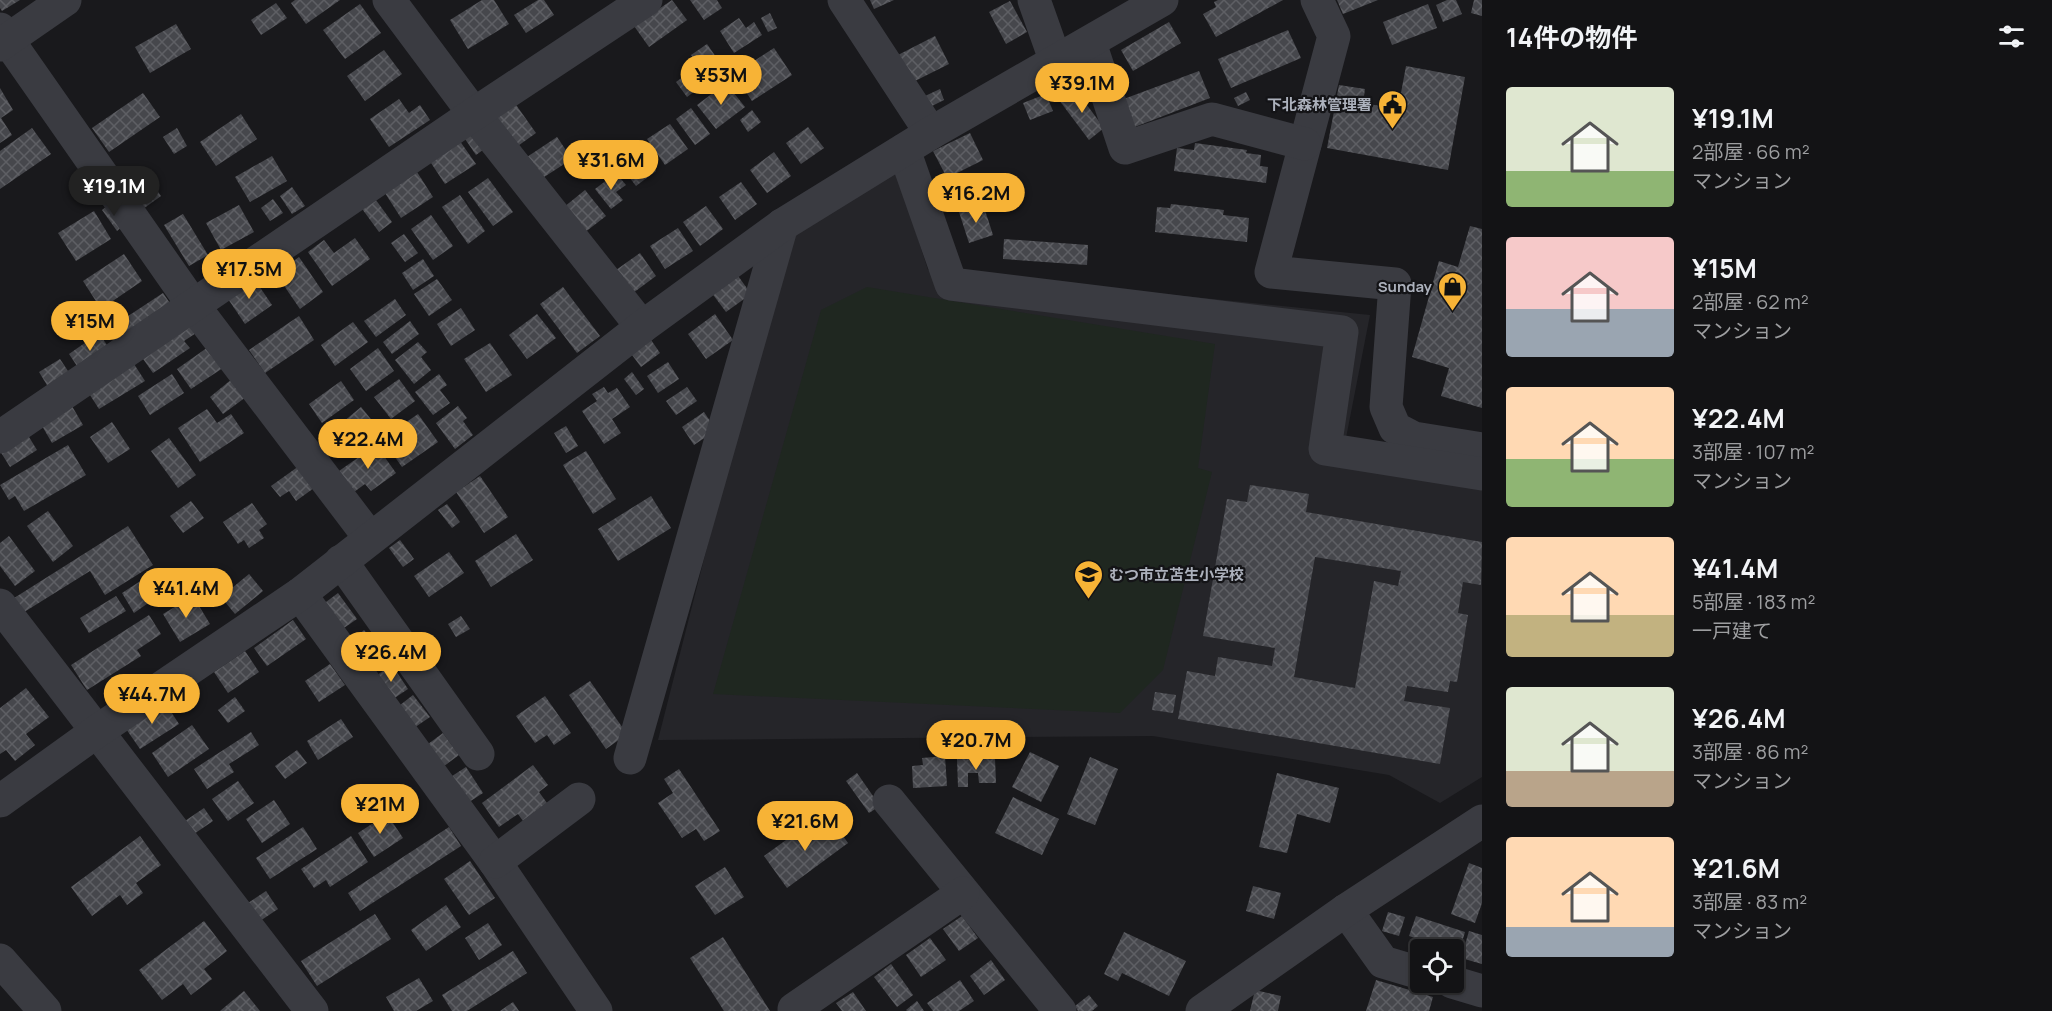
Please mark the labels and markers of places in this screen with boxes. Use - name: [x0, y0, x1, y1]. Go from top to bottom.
- pin: ¥53M: [685, 55, 757, 106]
- pin: ¥39.1M: [1033, 63, 1131, 114]
- public building icon: 下北森林管理署: [1377, 88, 1409, 130]
- place label: 下北森林管理署: [1267, 94, 1372, 115]
- pin: ¥31.6M: [562, 140, 660, 191]
- pin: ¥19.1M: [65, 166, 163, 217]
- pin: ¥16.2M: [927, 173, 1025, 224]
- pin: ¥17.5M: [200, 249, 298, 300]
- shop icon: Sunday: [1437, 270, 1469, 312]
- place label: Sunday: [1378, 276, 1433, 297]
- pin: ¥15M: [54, 301, 126, 352]
- pin: ¥22.4M: [319, 419, 417, 470]
- school or university icon: むつ市立苫生小学校: [1072, 558, 1104, 600]
- place label: むつ市立苫生小学校: [1109, 564, 1244, 585]
- pin: ¥41.4M: [137, 568, 235, 619]
- pin: ¥26.4M: [342, 632, 440, 683]
- pin: ¥44.7M: [103, 674, 201, 725]
- pin: ¥20.7M: [927, 720, 1025, 771]
- pin: ¥21M: [344, 784, 416, 835]
- pin: ¥21.6M: [756, 801, 854, 852]

